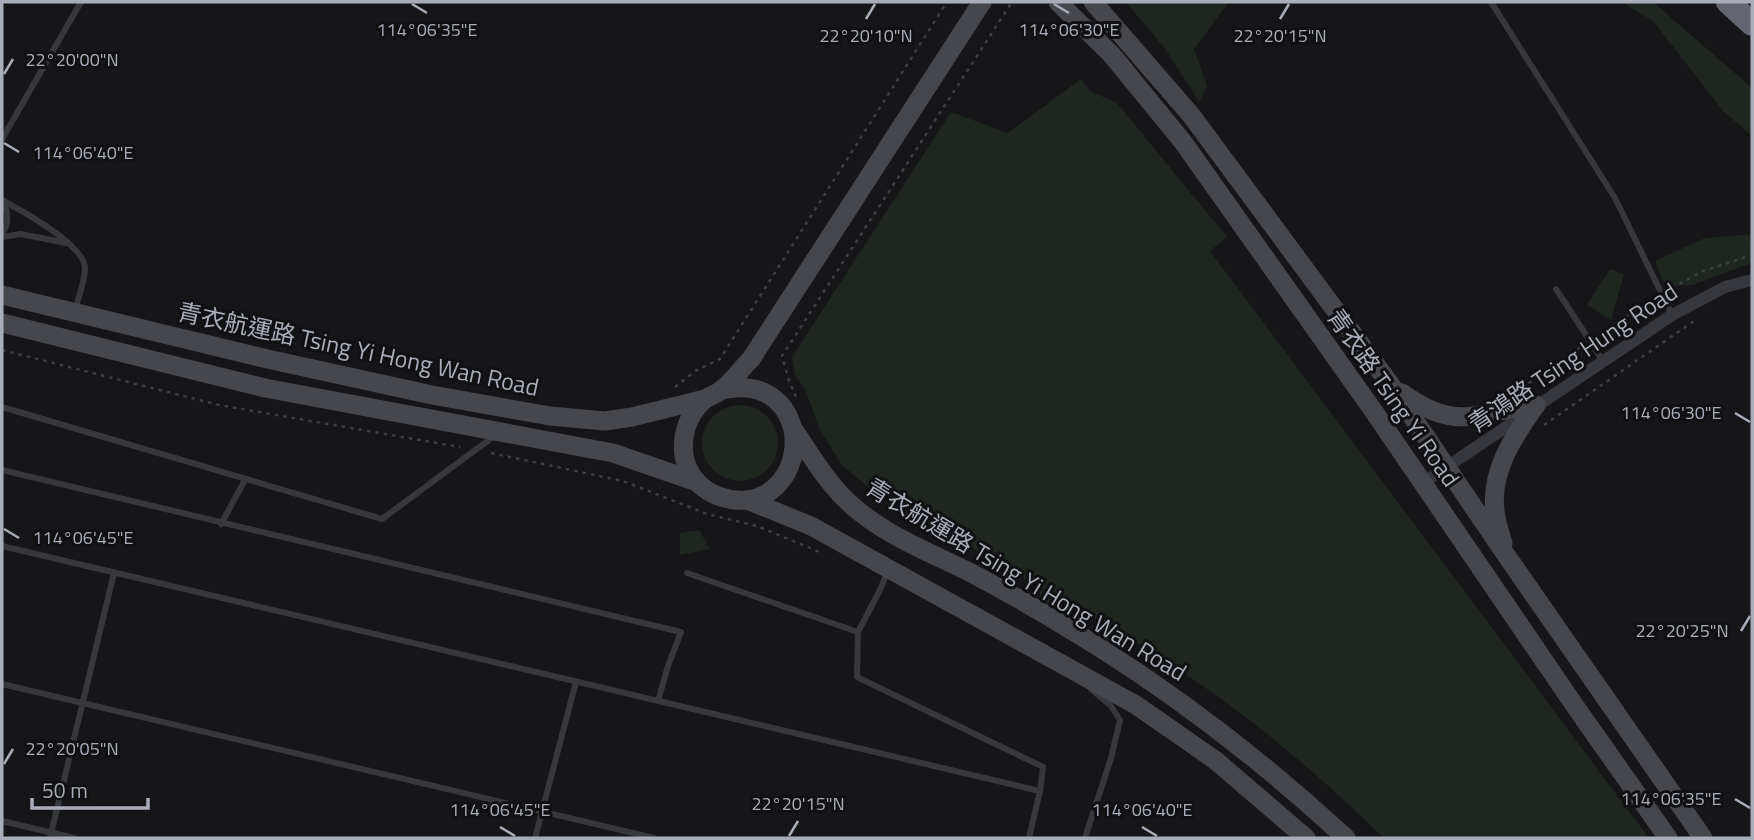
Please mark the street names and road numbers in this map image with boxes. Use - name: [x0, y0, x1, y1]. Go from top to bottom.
- street label: 青鴻路 Tsing Hung Road: [1460, 273, 1685, 441]
- street label: 青衣航運路 Tsing Yi Hong Wan Road: [174, 293, 542, 405]
- street label: 青衣路 Tsing Yi Road: [1319, 301, 1469, 494]
- street label: 青衣航運路 Tsing Yi Hong Wan Road: [859, 469, 1194, 689]

